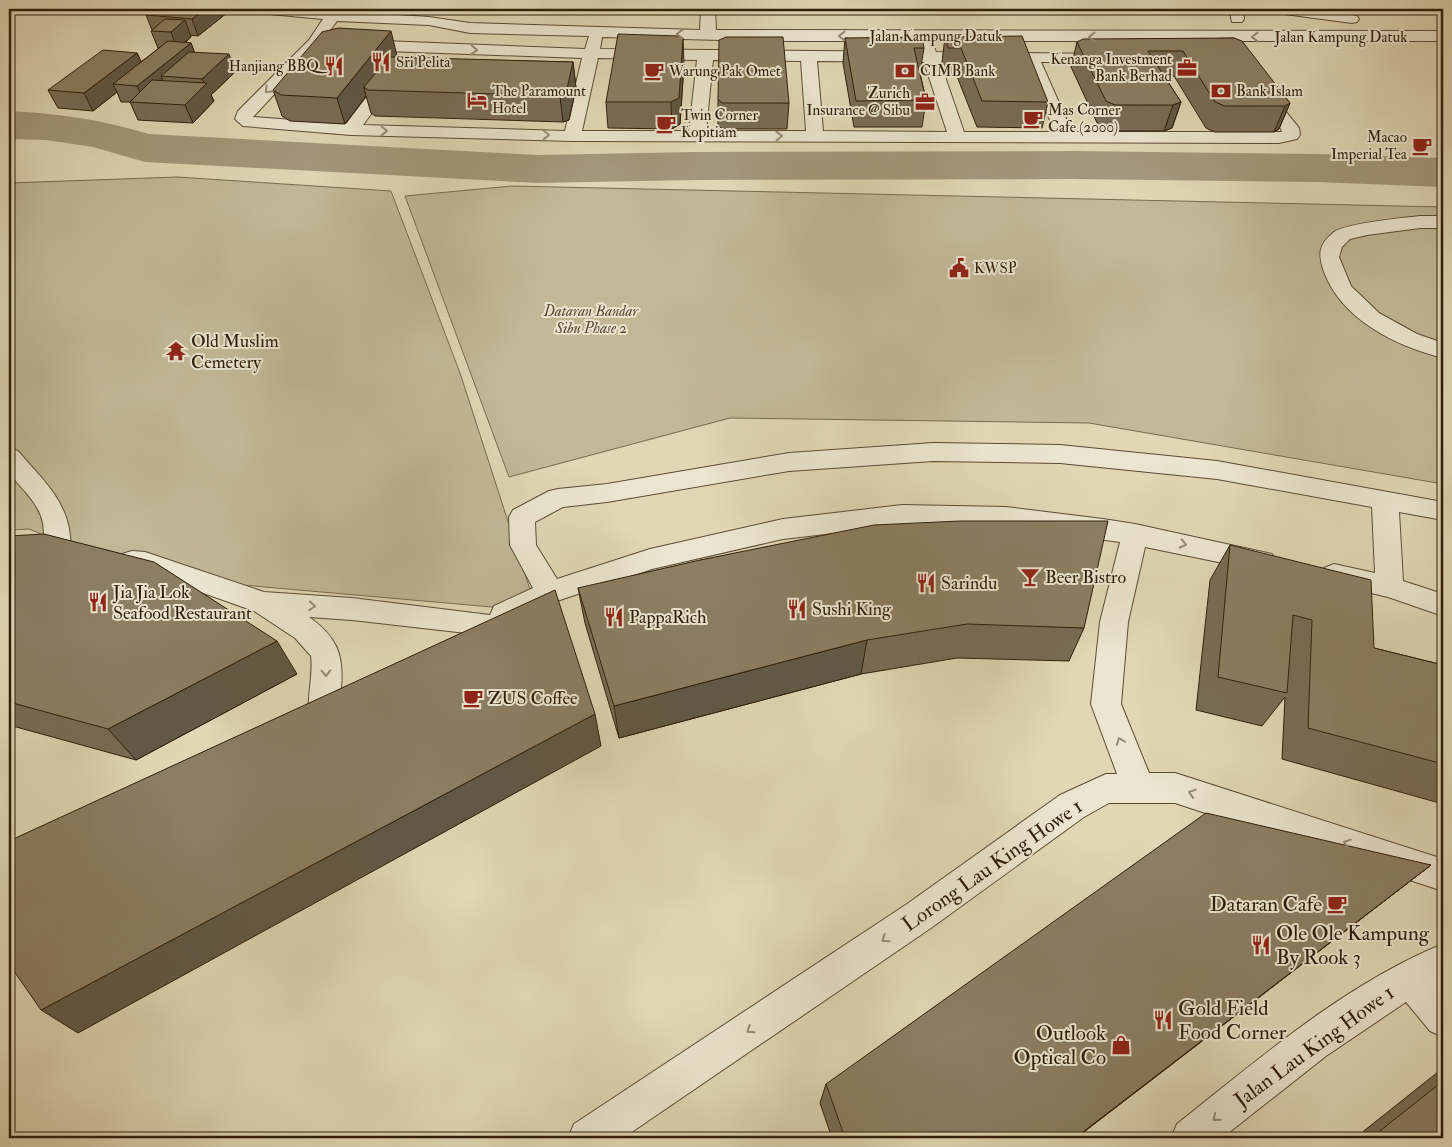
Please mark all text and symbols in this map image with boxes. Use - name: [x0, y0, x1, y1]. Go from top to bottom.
- street label: Jalan Kampung Datuk: [869, 27, 1002, 47]
- one-way arrow: [675, 28, 683, 39]
- street label: Jalan Kampung Datuk: [1274, 28, 1407, 48]
- one-way arrow: [838, 31, 846, 41]
- one-way arrow: [1088, 32, 1096, 42]
- one-way arrow: [1250, 32, 1258, 42]
- one-way arrow: [470, 45, 478, 55]
- place label: Kenanga Investment Bank Berhad: [1051, 50, 1173, 86]
- restaurant icon: Sri Pelita: [370, 51, 392, 73]
- place label: Sri Pelita: [396, 53, 451, 72]
- restaurant icon: Hanjiang BBQ: [323, 55, 345, 77]
- place label: Hanjiang BBQ: [229, 57, 328, 76]
- office icon: Kenanga Investment Bank Berhad: [1176, 57, 1198, 79]
- cafe icon: Warung Pak Omet: [643, 60, 665, 82]
- bank icon: CIMB Bank: [894, 60, 916, 82]
- place label: Warung Pak Omet: [668, 62, 781, 81]
- place label: CIMB Bank: [920, 62, 995, 81]
- bank icon: Bank Islam: [1210, 80, 1232, 102]
- place label: The Paramount Hotel: [492, 82, 586, 118]
- place label: Bank Islam: [1236, 82, 1303, 101]
- one-way arrow: [265, 84, 274, 93]
- place label: Zurich Insurance @ Sibu: [806, 84, 910, 120]
- hotel icon: The Paramount Hotel: [466, 89, 488, 111]
- office icon: Zurich Insurance @ Sibu: [914, 91, 936, 113]
- place label: Mas Corner Cafe (2000): [1048, 101, 1121, 137]
- place label: Twin Corner Kopitiam: [681, 106, 758, 143]
- cafe icon: Mas Corner Cafe (2000): [1022, 108, 1044, 130]
- cafe icon: Twin Corner Kopitiam: [655, 113, 677, 135]
- one-way arrow: [380, 126, 388, 136]
- place label: Macao Imperial Tea: [1331, 128, 1408, 165]
- one-way arrow: [543, 130, 551, 140]
- one-way arrow: [775, 130, 783, 141]
- cafe icon: Macao Imperial Tea: [1411, 135, 1433, 157]
- public building icon: KWSP: [948, 257, 970, 279]
- place label: KWSP: [974, 259, 1017, 278]
- park label: Dataran Bandar Sibu Phase 2: [543, 302, 640, 338]
- place label: Old Muslim Cemetery: [191, 330, 279, 374]
- temple icon: Old Muslim Cemetery: [165, 340, 187, 362]
- one-way arrow: [1178, 538, 1187, 549]
- bar icon: Beer Bistro: [1019, 566, 1041, 588]
- place label: Beer Bistro: [1045, 566, 1126, 589]
- restaurant icon: Sarindu: [915, 572, 937, 594]
- place label: Sarindu: [941, 572, 997, 595]
- place label: Jia Jia Lok Seafood Restaurant: [112, 581, 252, 625]
- restaurant icon: Jia Jia Lok Seafood Restaurant: [87, 591, 109, 613]
- restaurant icon: Sushi King: [786, 598, 808, 620]
- place label: Sushi King: [812, 598, 892, 621]
- one-way arrow: [308, 601, 316, 612]
- restaurant icon: PappaRich: [603, 606, 625, 628]
- place label: PappaRich: [629, 606, 707, 629]
- one-way arrow: [321, 670, 332, 678]
- cafe icon: ZUS Coffee: [462, 687, 484, 709]
- place label: ZUS Coffee: [488, 687, 578, 710]
- one-way arrow: [1116, 738, 1126, 746]
- one-way arrow: [1189, 789, 1197, 799]
- street label: Lorong Lau King Howe 1: [897, 793, 1088, 938]
- one-way arrow: [1343, 839, 1352, 849]
- place label: Dataran Cafe: [1210, 891, 1322, 918]
- cafe icon: Dataran Cafe: [1326, 893, 1348, 915]
- place label: Ole Ole Kampung By Rook 3: [1276, 920, 1430, 971]
- one-way arrow: [881, 933, 891, 942]
- restaurant icon: Ole Ole Kampung By Rook 3: [1250, 934, 1272, 956]
- street label: Jalan Lau King Howe 1: [1228, 979, 1400, 1114]
- place label: Gold Field Food Corner: [1178, 995, 1287, 1046]
- restaurant icon: Gold Field Food Corner: [1152, 1009, 1174, 1031]
- place label: Outlook Optical Co: [1014, 1020, 1106, 1071]
- one-way arrow: [746, 1024, 756, 1033]
- shop icon: Outlook Optical Co: [1110, 1034, 1132, 1056]
- one-way arrow: [1213, 1113, 1222, 1122]

